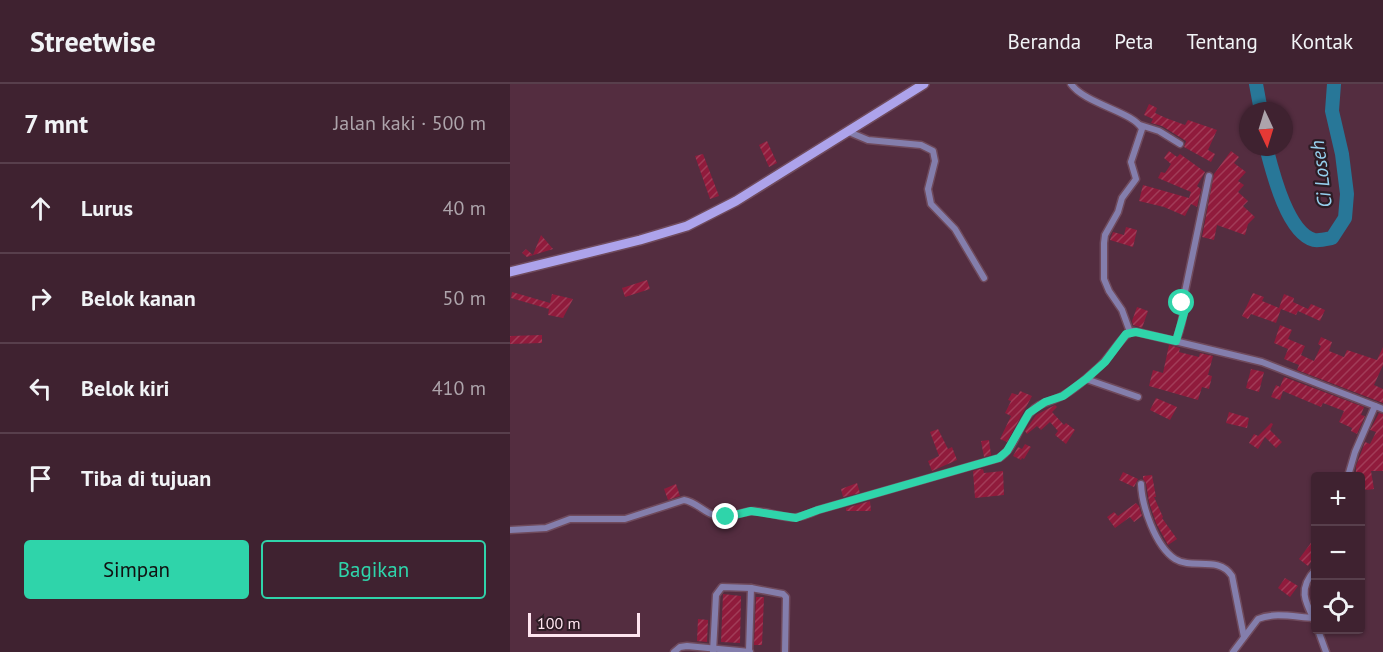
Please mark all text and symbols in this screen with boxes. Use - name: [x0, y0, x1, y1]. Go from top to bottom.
- text: Streetwise: [30, 23, 156, 60]
- text: Beranda: [1008, 28, 1081, 55]
- text: Peta: [1114, 28, 1153, 55]
- text: Tentang: [1186, 28, 1258, 55]
- text: Kontak: [1291, 28, 1353, 55]
- north arrow: [1239, 102, 1293, 156]
- text: 7 mnt: [24, 107, 88, 140]
- text: Jalan kaki · 500 m: [333, 110, 486, 136]
- water label: Ci Loseh: [1304, 139, 1338, 209]
- icon: ahead: [24, 192, 57, 225]
- text: Lurus: [81, 194, 133, 222]
- text: 40 m: [443, 195, 486, 221]
- icon: right: [24, 282, 57, 315]
- text: Belok kanan: [81, 284, 196, 312]
- text: 50 m: [443, 285, 486, 311]
- route start: [1168, 289, 1194, 315]
- icon: left: [24, 372, 57, 405]
- text: Belok kiri: [81, 374, 170, 402]
- text: 410 m: [432, 375, 486, 401]
- icon: arrive: [24, 462, 57, 495]
- text: Tiba di tujuan: [81, 464, 211, 492]
- map controls: [1311, 472, 1365, 634]
- button: +: [1311, 472, 1365, 526]
- route end: [712, 503, 738, 529]
- button: −: [1311, 526, 1365, 580]
- button: Simpan: [24, 540, 249, 599]
- button: Bagikan: [261, 540, 486, 599]
- button: locate: [1311, 580, 1365, 634]
- scale bar: [528, 610, 640, 638]
- text: 100 m: [537, 613, 580, 633]

